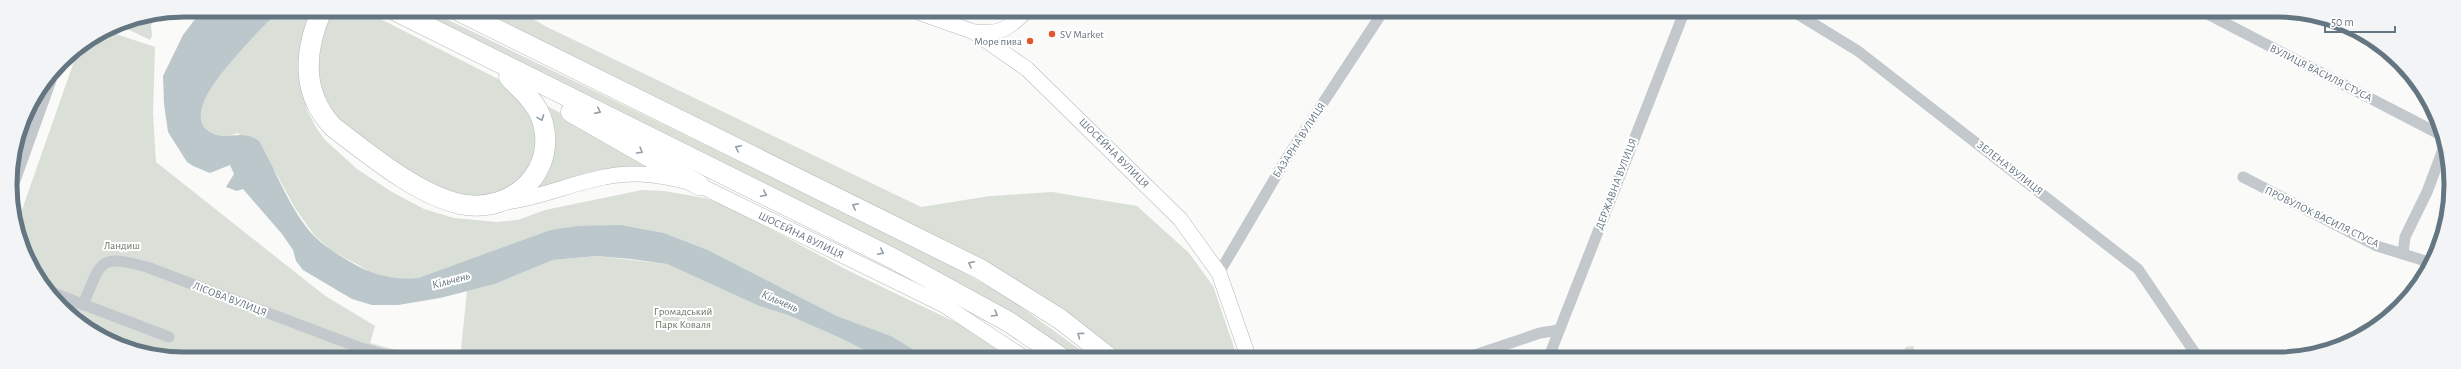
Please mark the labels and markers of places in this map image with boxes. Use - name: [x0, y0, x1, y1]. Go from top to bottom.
- marker: SV Market: [1047, 29, 1057, 39]
- place label: SV Market: [1060, 29, 1104, 40]
- place label: Море пива: [974, 36, 1022, 47]
- marker: Море пива: [1025, 36, 1035, 46]

